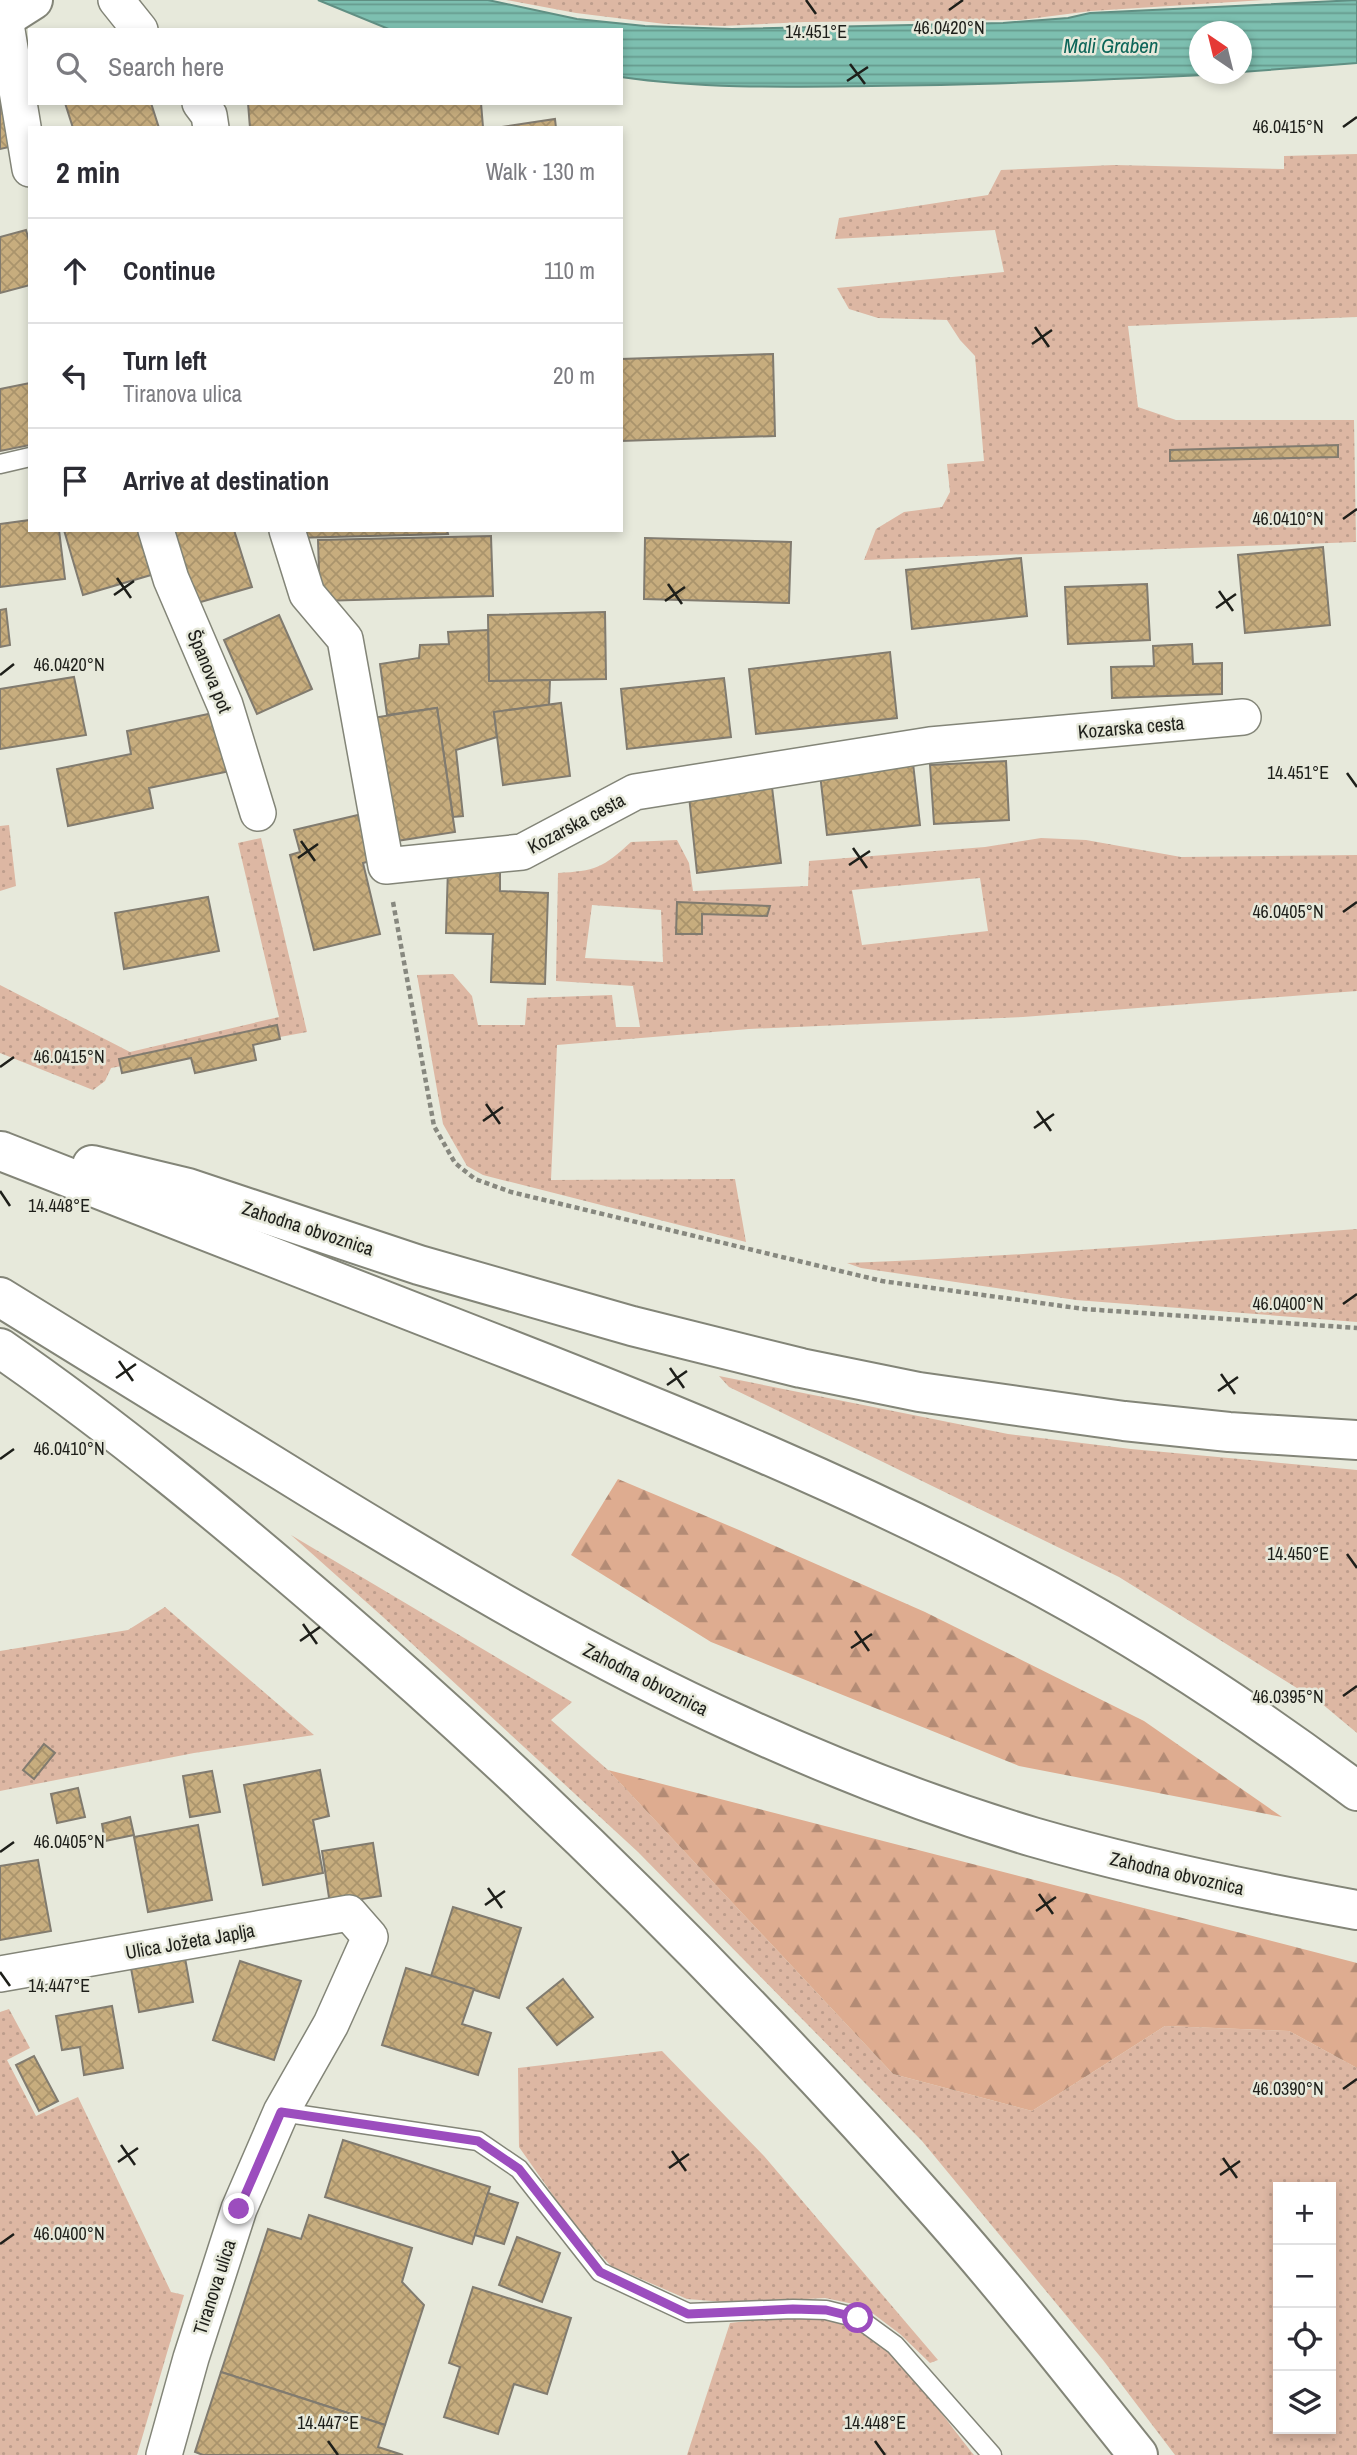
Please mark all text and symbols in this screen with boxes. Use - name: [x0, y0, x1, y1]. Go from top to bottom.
- text: 46.0420°N: [913, 15, 985, 40]
- text: 14.451°E: [785, 19, 847, 44]
- north arrow: [1189, 21, 1252, 84]
- search box: [28, 28, 623, 105]
- water label: Mali Graben: [1064, 31, 1158, 60]
- icon: search: [52, 48, 90, 86]
- text: Search here: [108, 49, 224, 84]
- text: 46.0415°N: [1252, 114, 1324, 139]
- text: 2 min: [56, 152, 120, 192]
- text: Walk · 130 m: [486, 156, 595, 187]
- icon: ahead: [56, 252, 94, 290]
- text: Continue: [123, 253, 215, 288]
- text: 110 m: [544, 255, 595, 286]
- text: Turn left: [123, 343, 207, 378]
- icon: left: [56, 357, 94, 395]
- text: 20 m: [553, 360, 595, 391]
- text: Tiranova ulica: [123, 378, 242, 409]
- icon: arrive: [56, 462, 94, 500]
- text: Arrive at destination: [123, 463, 329, 498]
- text: 46.0410°N: [1252, 506, 1324, 531]
- street label: Španova pot: [182, 626, 239, 717]
- text: 46.0420°N: [33, 652, 105, 677]
- street label: Kozarska cesta: [1077, 709, 1186, 745]
- text: 14.451°E: [1267, 760, 1329, 785]
- street label: Kozarska cesta: [523, 786, 629, 859]
- text: 46.0405°N: [1252, 899, 1324, 924]
- text: 46.0415°N: [33, 1044, 105, 1069]
- text: 14.448°E: [28, 1193, 90, 1218]
- street label: Zahodna obvoznica: [239, 1194, 377, 1262]
- text: 46.0400°N: [1252, 1291, 1324, 1316]
- text: 46.0410°N: [33, 1436, 105, 1461]
- text: 14.450°E: [1267, 1541, 1329, 1566]
- street label: Zahodna obvoznica: [579, 1636, 713, 1722]
- text: 46.0395°N: [1252, 1684, 1324, 1709]
- text: 46.0405°N: [33, 1829, 105, 1854]
- street label: Zahodna obvoznica: [1107, 1845, 1247, 1901]
- street label: Ulica Jožeta Japlja: [123, 1917, 257, 1965]
- text: 14.447°E: [28, 1973, 90, 1998]
- text: 46.0390°N: [1252, 2076, 1324, 2101]
- map controls: [1273, 2182, 1336, 2434]
- button: +: [1273, 2182, 1336, 2245]
- route end: [223, 2193, 254, 2224]
- text: 46.0400°N: [33, 2221, 105, 2246]
- street label: Tiranova ulica: [186, 2236, 242, 2338]
- button: −: [1273, 2245, 1336, 2308]
- route start: [842, 2302, 873, 2333]
- button: locate: [1273, 2308, 1336, 2371]
- button: layers: [1273, 2371, 1336, 2434]
- text: 14.447°E: [297, 2410, 359, 2435]
- text: 14.448°E: [844, 2410, 906, 2435]

